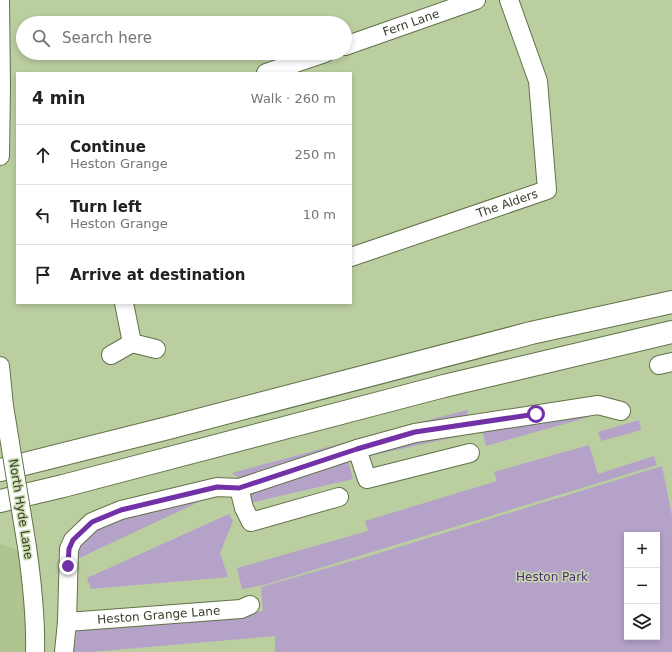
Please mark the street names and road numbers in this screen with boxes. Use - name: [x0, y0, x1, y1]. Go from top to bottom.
- street label: Fern Lane: [381, 6, 441, 39]
- street label: The Alders: [474, 187, 540, 221]
- street label: North Hyde Lane: [6, 458, 36, 560]
- street label: Heston Grange Lane: [97, 604, 221, 627]

